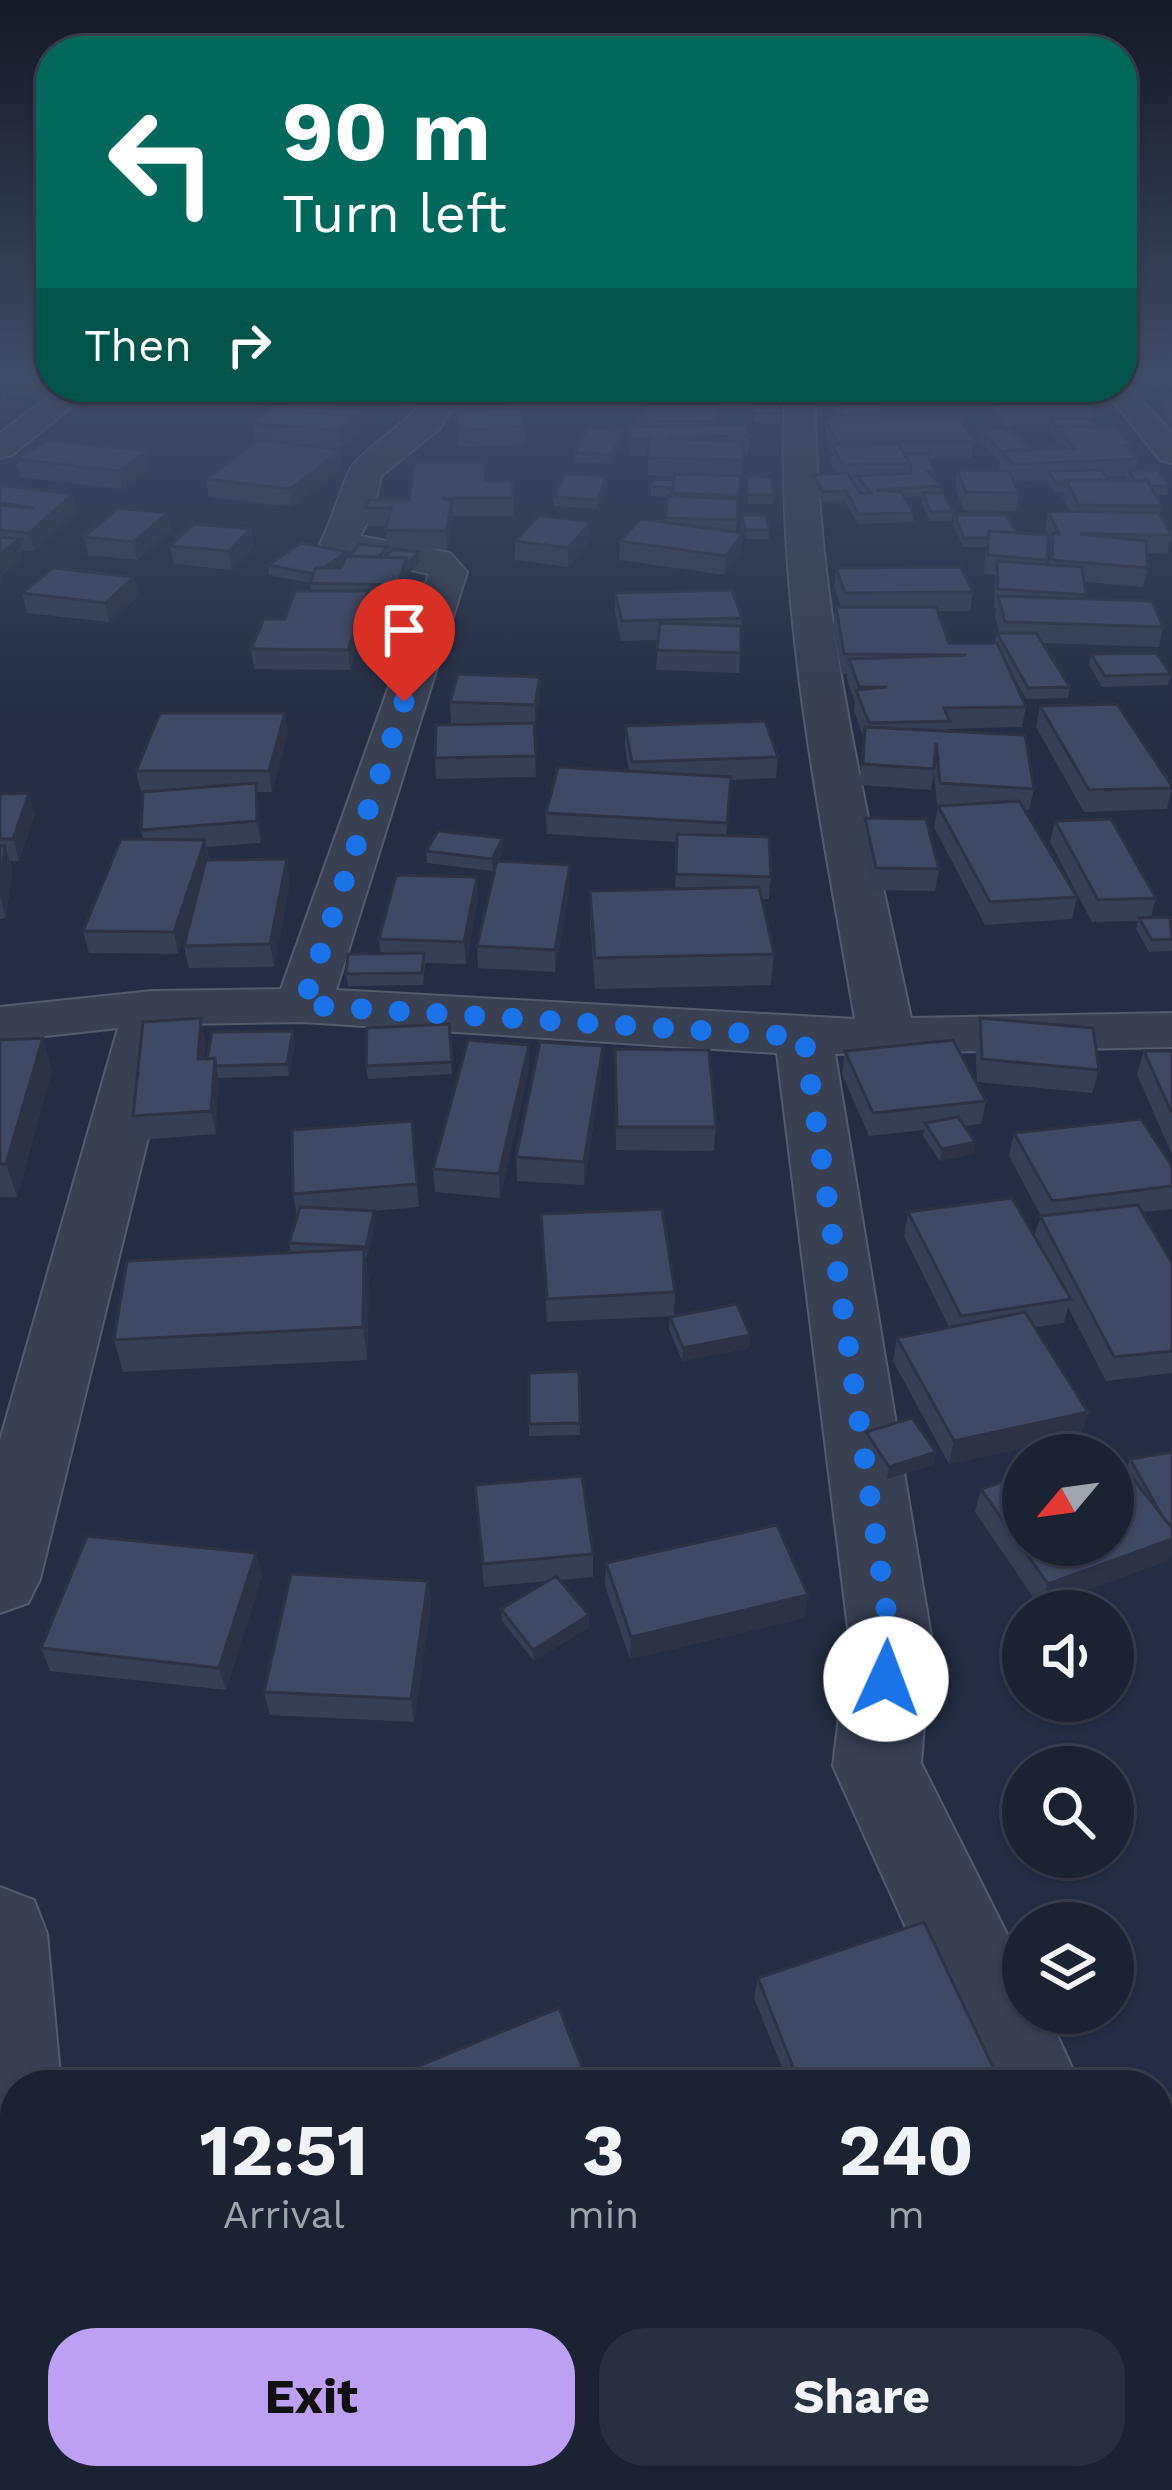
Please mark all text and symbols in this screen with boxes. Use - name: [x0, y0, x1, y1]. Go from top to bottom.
- text: 90 m: [282, 82, 491, 180]
- icon: left: [84, 84, 240, 240]
- text: Turn left: [282, 182, 507, 245]
- icon: right: [216, 312, 282, 378]
- text: Then: [84, 319, 192, 372]
- pin: [353, 579, 455, 702]
- icon: arrive: [371, 597, 437, 663]
- north arrow: [1002, 1434, 1134, 1566]
- map controls: [1002, 1434, 1134, 2034]
- button: sound: [1002, 1590, 1134, 1722]
- position arrow: [823, 1616, 949, 1742]
- button: search: [1002, 1746, 1134, 1878]
- button: layers: [1002, 1902, 1134, 2034]
- text: 12:51: [199, 2108, 368, 2192]
- text: 3: [582, 2108, 625, 2192]
- text: 240: [839, 2108, 974, 2192]
- text: Arrival: [223, 2192, 345, 2237]
- text: min: [568, 2192, 639, 2237]
- text: m: [887, 2192, 925, 2237]
- button: Exit: [48, 2328, 575, 2466]
- button: Share: [599, 2328, 1125, 2466]

